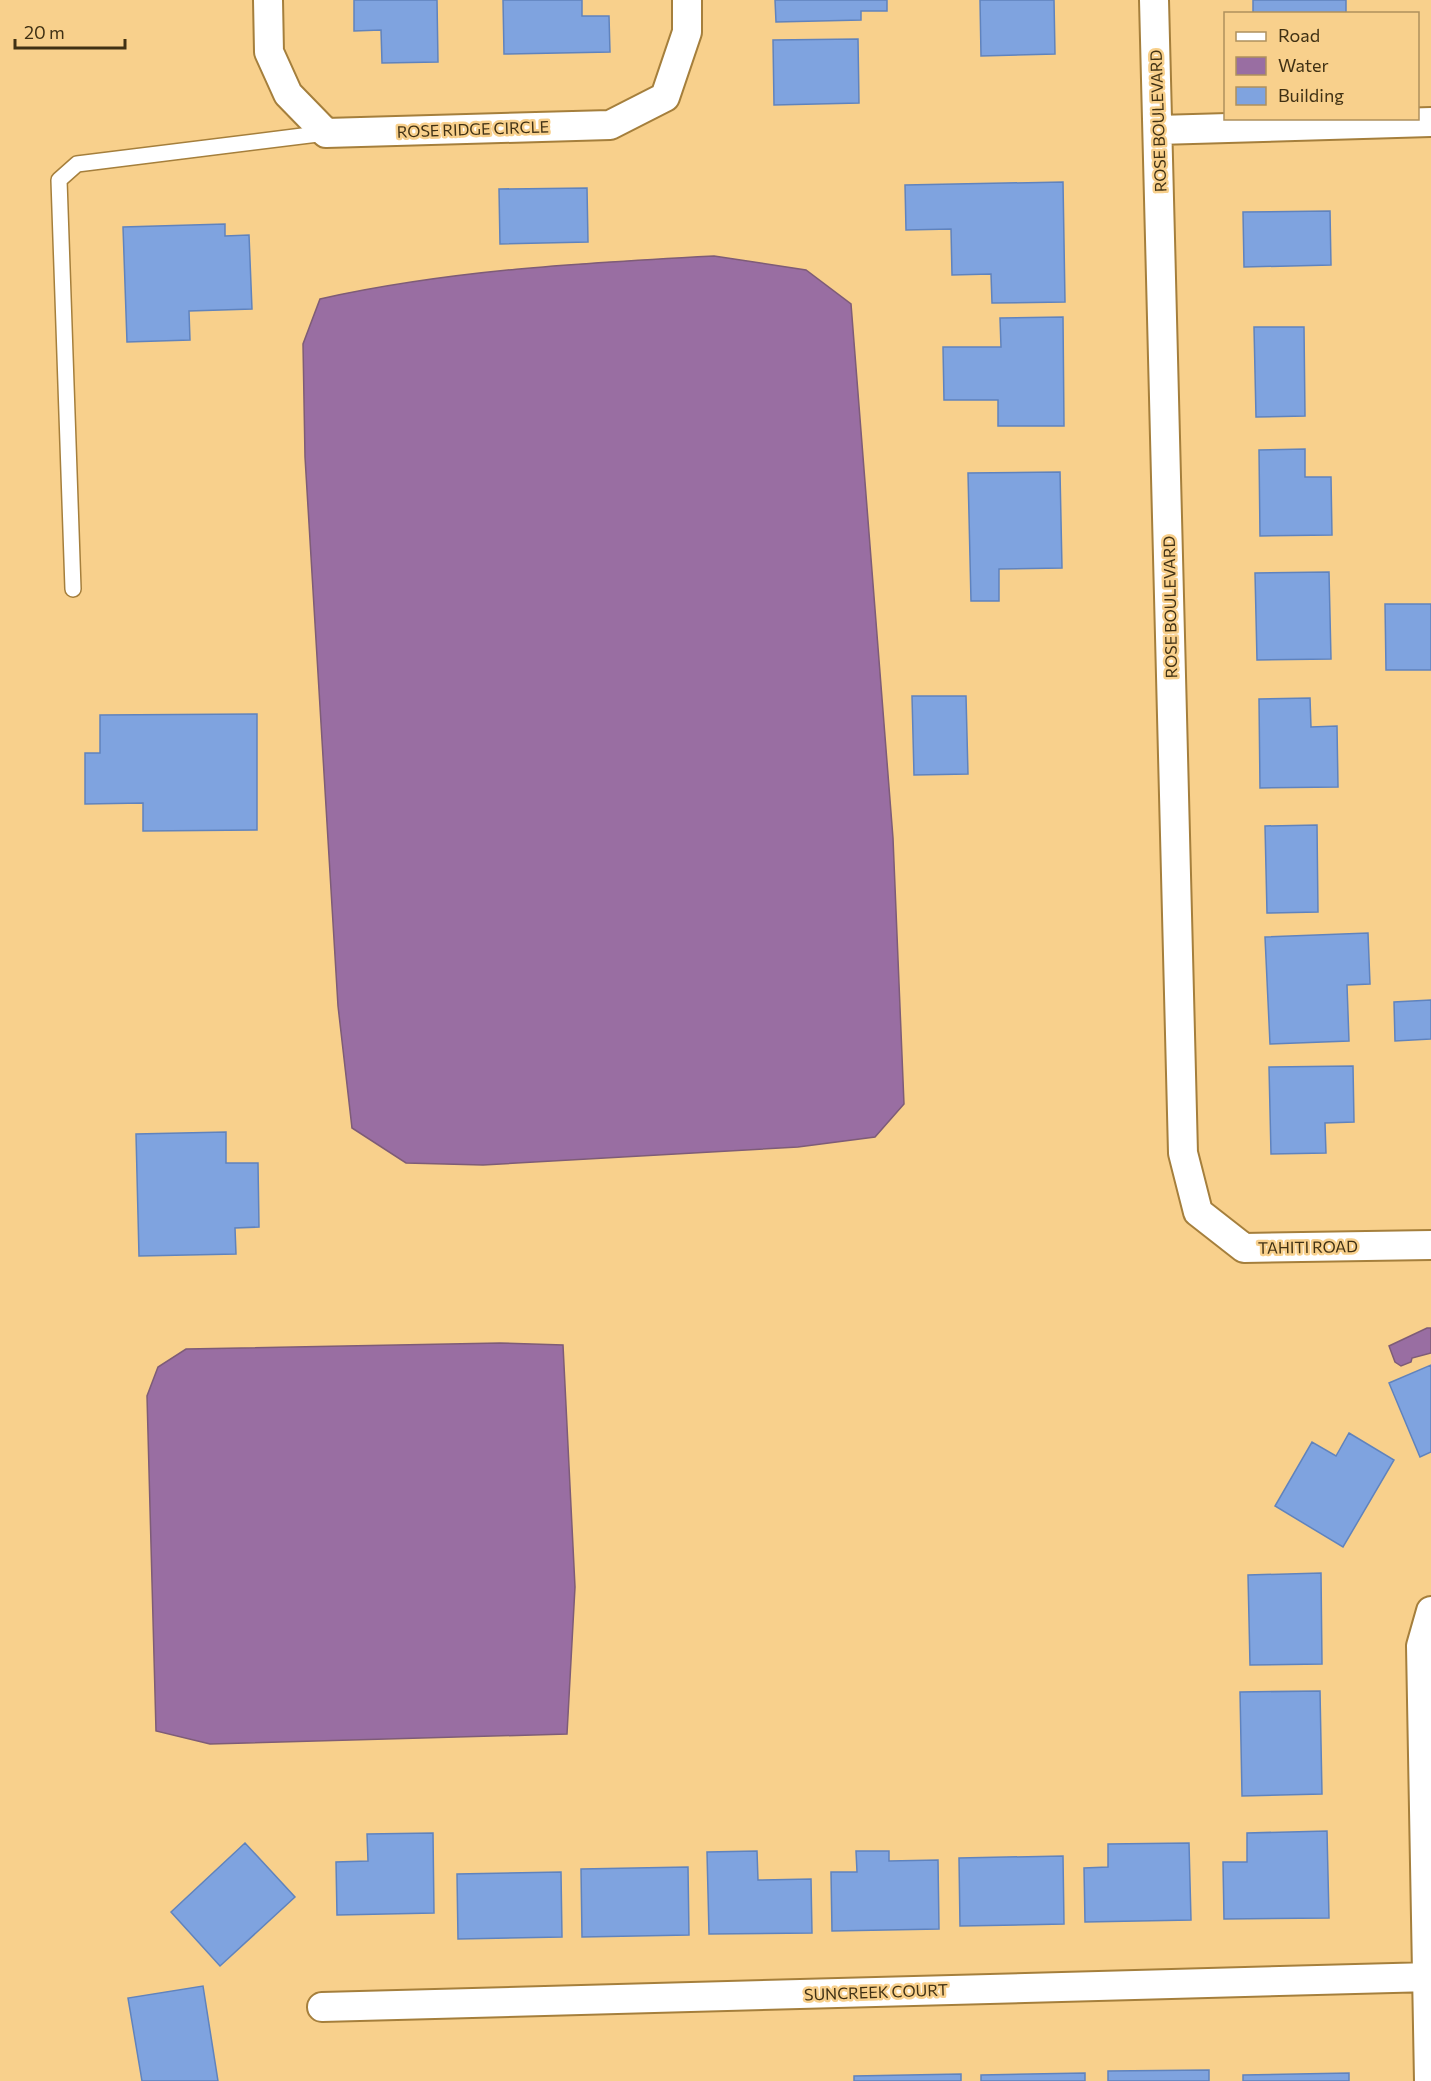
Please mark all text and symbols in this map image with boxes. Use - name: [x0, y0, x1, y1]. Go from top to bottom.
- scale bar: [15, 12, 124, 50]
- legend: [1224, 12, 1419, 120]
- text: 20 m: [24, 21, 65, 43]
- text: Road: [1278, 24, 1320, 46]
- street label: ROSE BOULEVARD: [1146, 49, 1169, 193]
- text: Water: [1278, 54, 1329, 76]
- text: Building: [1278, 84, 1344, 106]
- street label: ROSE RIDGE CIRCLE: [397, 116, 549, 141]
- street label: ROSE BOULEVARD: [1159, 536, 1180, 678]
- street label: TAHITI ROAD: [1258, 1236, 1358, 1257]
- street label: SUNCREEK COURT: [804, 1979, 948, 2004]

